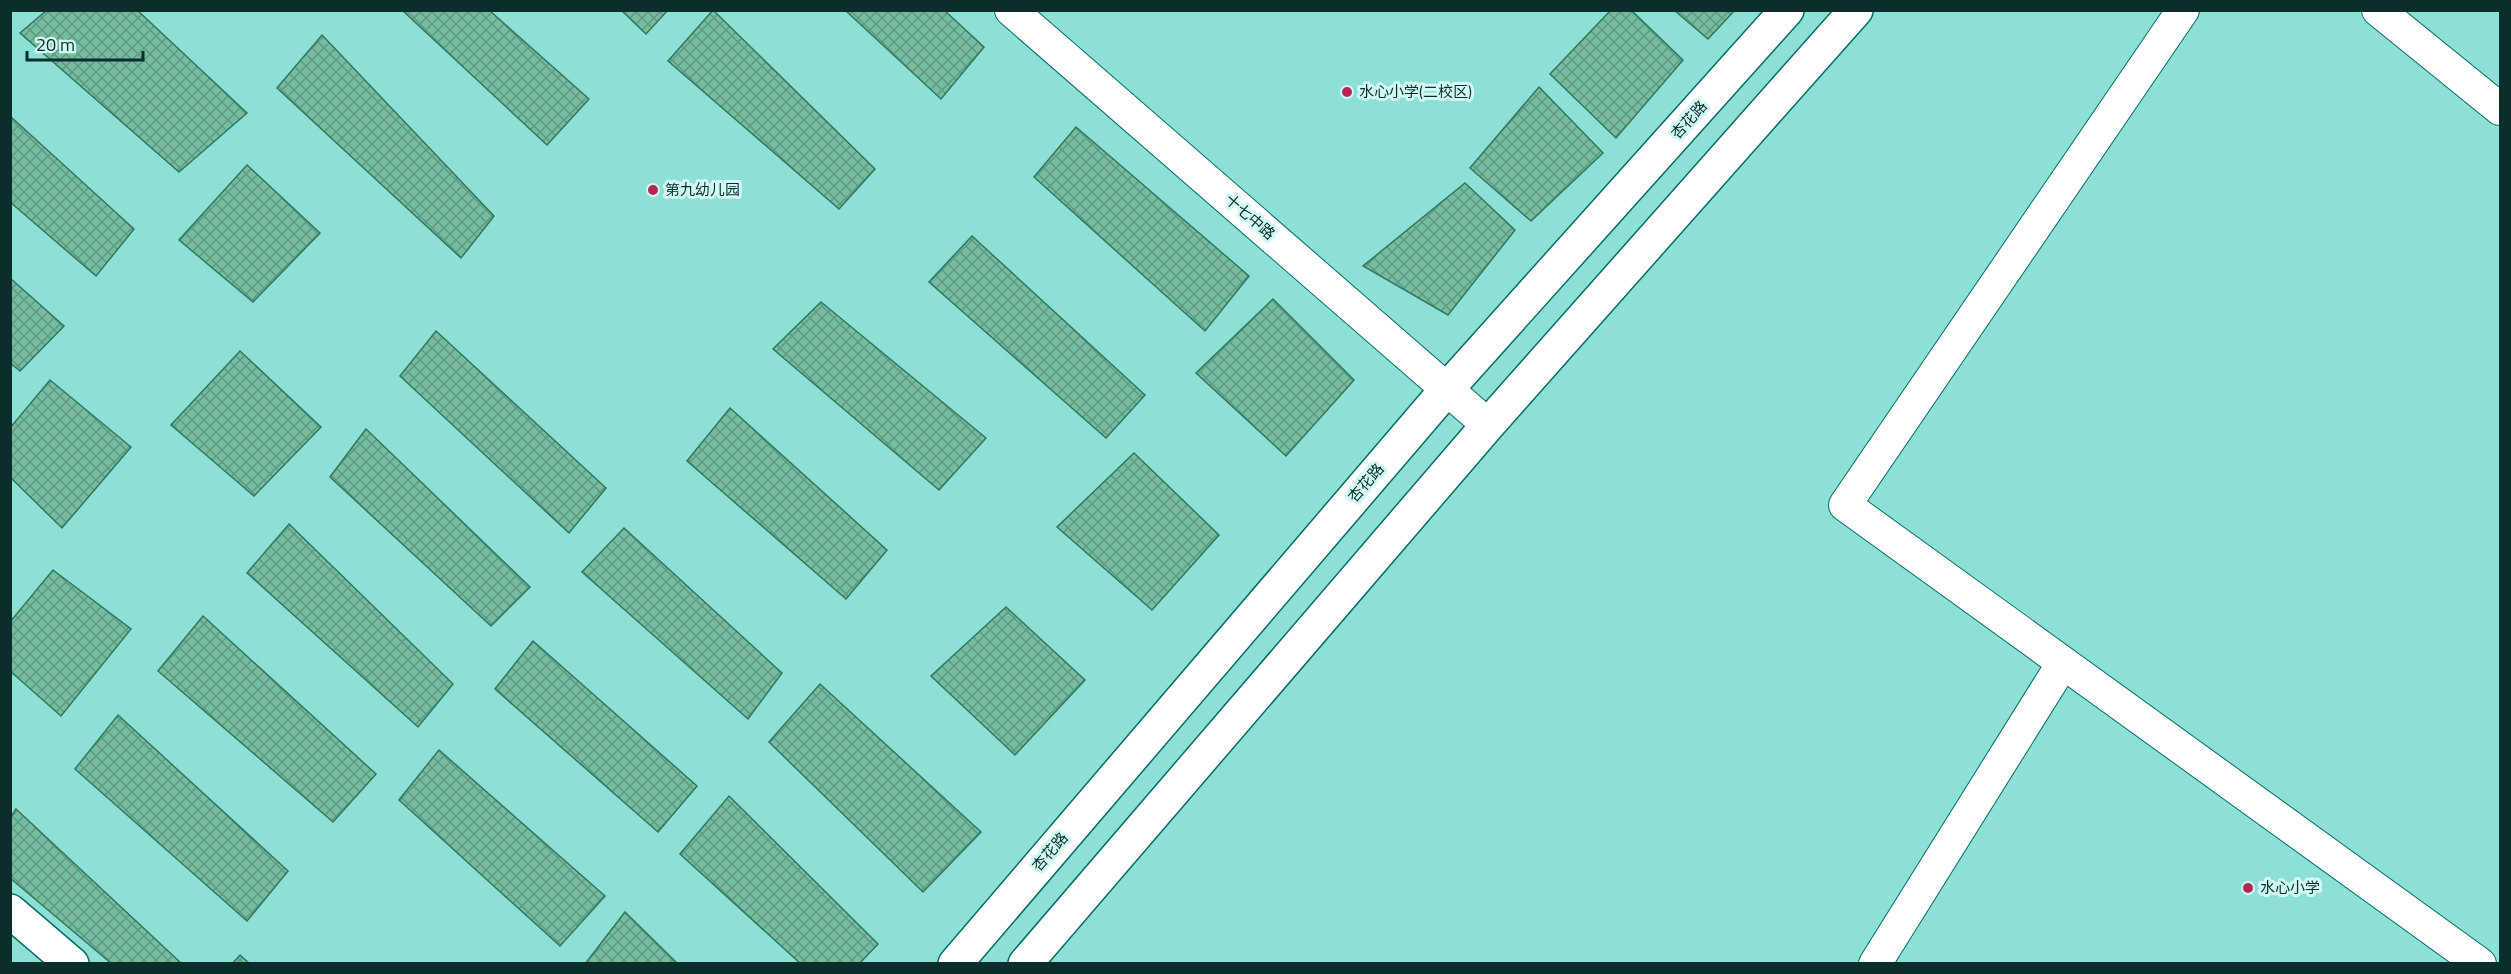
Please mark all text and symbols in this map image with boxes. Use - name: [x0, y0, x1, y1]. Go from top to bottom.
- scale bar: [27, 24, 142, 62]
- text: 20 m: [36, 31, 75, 58]
- place label: 水心小学(二校区): [1359, 80, 1472, 103]
- marker: 水心小学(二校区): [1340, 85, 1354, 99]
- street label: 杏花路: [1665, 95, 1712, 144]
- place label: 第九幼儿园: [665, 178, 740, 201]
- marker: 第九幼儿园: [646, 183, 660, 197]
- street label: 十七中路: [1220, 188, 1281, 245]
- street label: 杏花路: [1342, 458, 1389, 507]
- street label: 杏花路: [1026, 827, 1073, 876]
- place label: 水心小学: [2260, 876, 2320, 899]
- marker: 水心小学: [2241, 881, 2255, 895]

